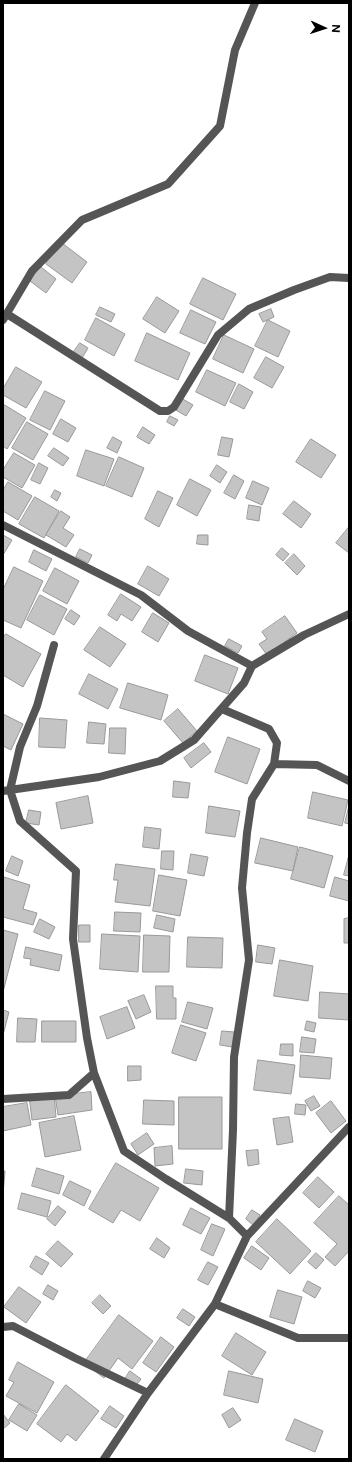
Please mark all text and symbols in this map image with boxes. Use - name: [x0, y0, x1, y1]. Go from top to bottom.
- north arrow: [304, 8, 344, 48]
- text: N: [330, 24, 342, 33]

